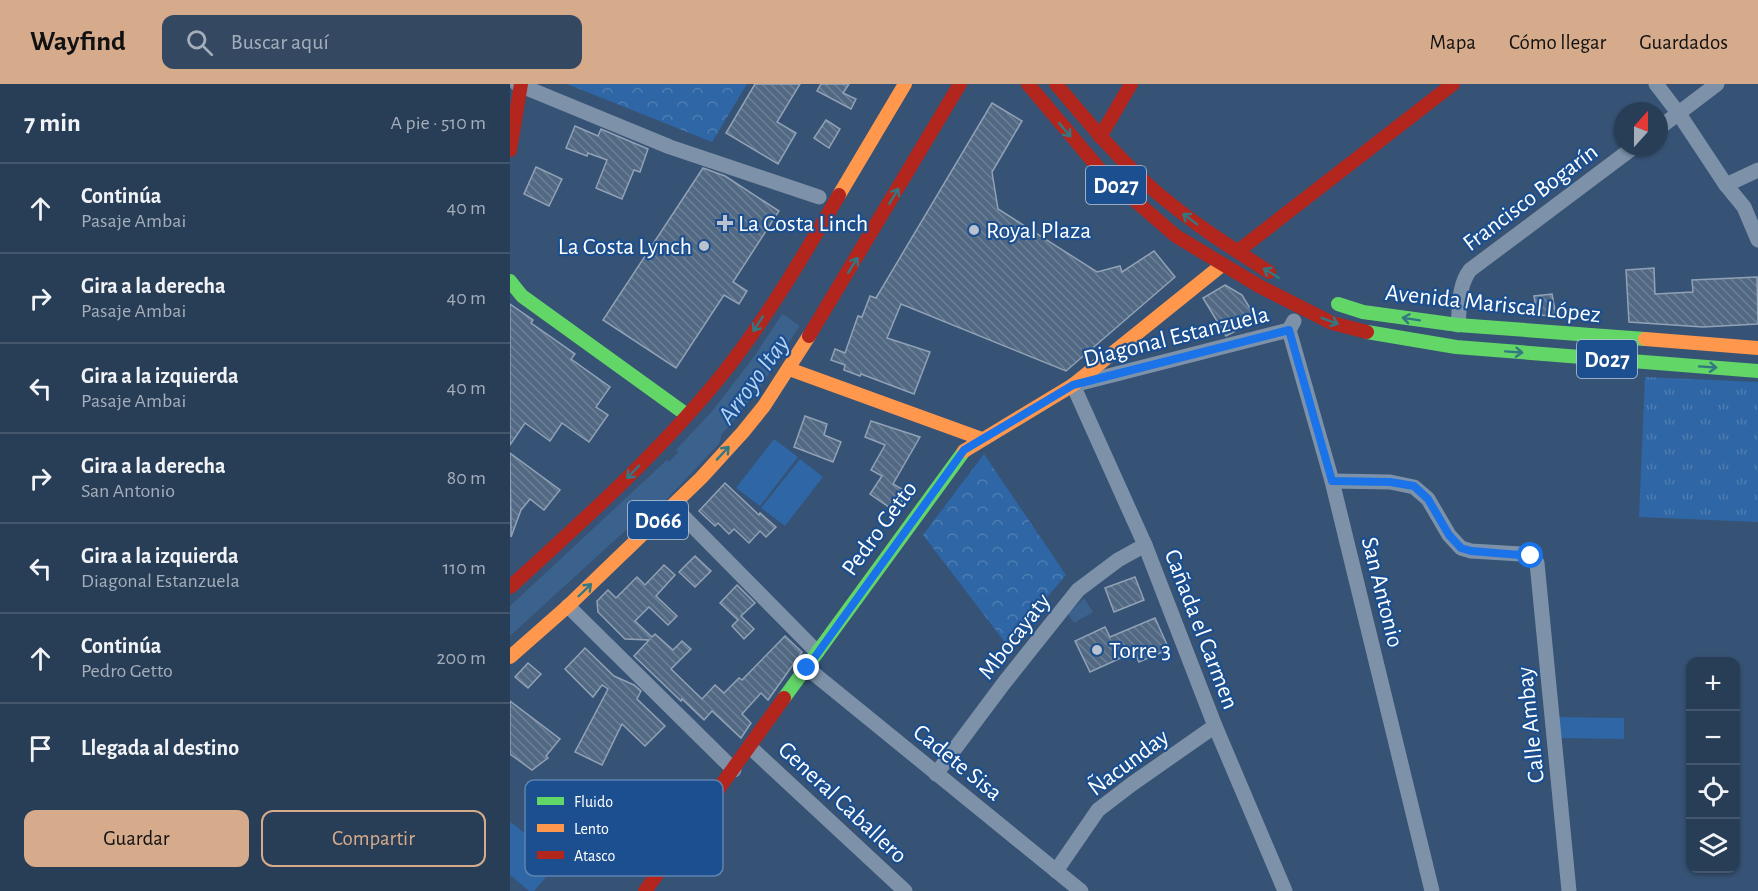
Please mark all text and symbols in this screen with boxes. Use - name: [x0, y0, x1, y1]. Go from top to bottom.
- search box: [162, 15, 582, 69]
- icon: search: [183, 26, 216, 59]
- text: Wayfind: [30, 28, 126, 56]
- text: Buscar aquí: [231, 31, 329, 53]
- text: Mapa: [1430, 32, 1476, 53]
- text: Cómo llegar: [1509, 32, 1606, 53]
- text: Guardados: [1639, 32, 1728, 53]
- north arrow: [1614, 102, 1668, 156]
- text: 7 min: [24, 110, 81, 136]
- text: A pie · 510 m: [391, 113, 486, 133]
- one-way arrow: [1058, 121, 1071, 137]
- street label: Francisco Bogarín: [1459, 140, 1602, 256]
- road number: D027: [1086, 166, 1146, 204]
- text: Continúa: [81, 185, 161, 207]
- one-way arrow: [889, 188, 901, 205]
- icon: ahead: [24, 192, 57, 225]
- text: 40 m: [447, 198, 486, 218]
- text: Pasaje Ambai: [81, 211, 186, 231]
- place label: La Costa Linch: [738, 212, 868, 236]
- one-way arrow: [1182, 212, 1198, 225]
- marker: La Costa Linch: [716, 214, 734, 232]
- place label: Royal Plaza: [986, 219, 1091, 243]
- marker: Royal Plaza: [967, 223, 981, 237]
- place label: La Costa Lynch: [558, 235, 692, 259]
- marker: La Costa Lynch: [697, 239, 711, 253]
- one-way arrow: [847, 257, 859, 274]
- one-way arrow: [1263, 267, 1280, 279]
- text: Gira a la derecha: [81, 275, 226, 297]
- street label: Avenida Mariscal López: [1384, 281, 1602, 327]
- icon: right: [24, 282, 57, 315]
- text: 40 m: [447, 288, 486, 308]
- text: Pasaje Ambai: [81, 301, 186, 321]
- street label: Diagonal Estanzuela: [1081, 302, 1272, 372]
- one-way arrow: [1401, 314, 1421, 325]
- one-way arrow: [752, 315, 765, 332]
- one-way arrow: [1320, 316, 1339, 327]
- water label: Arroyo Itay: [713, 330, 795, 430]
- road number: D027: [1577, 340, 1637, 378]
- one-way arrow: [1503, 347, 1523, 358]
- one-way arrow: [1698, 362, 1718, 373]
- text: Gira a la izquierda: [81, 365, 239, 387]
- icon: left: [24, 372, 57, 405]
- text: 40 m: [447, 378, 486, 398]
- text: Pasaje Ambai: [81, 391, 186, 411]
- one-way arrow: [716, 446, 730, 461]
- text: Gira a la derecha: [81, 455, 226, 477]
- icon: right: [24, 462, 57, 495]
- one-way arrow: [625, 465, 640, 480]
- text: 80 m: [447, 468, 486, 488]
- street label: Pedro Getto: [838, 477, 922, 580]
- text: San Antonio: [81, 481, 175, 501]
- road number: D066: [628, 501, 688, 539]
- street label: San Antonio: [1357, 535, 1407, 650]
- route start: [1517, 542, 1543, 568]
- text: Gira a la izquierda: [81, 545, 239, 567]
- street label: Cañada el Carmen: [1160, 546, 1243, 713]
- icon: left: [24, 552, 57, 585]
- text: 110 m: [442, 558, 486, 578]
- text: Diagonal Estanzuela: [81, 571, 240, 591]
- one-way arrow: [577, 583, 592, 597]
- street label: Mbocayaty: [974, 589, 1056, 684]
- text: Continúa: [81, 635, 161, 657]
- place label: Torre 3: [1109, 639, 1171, 663]
- icon: ahead: [24, 642, 57, 675]
- marker: Torre 3: [1090, 643, 1104, 657]
- text: 200 m: [436, 648, 486, 668]
- route end: [793, 654, 819, 680]
- map controls: [1686, 657, 1740, 873]
- button: +: [1686, 657, 1740, 711]
- text: Pedro Getto: [81, 661, 173, 681]
- street label: Calle Ambay: [1513, 666, 1549, 784]
- button: −: [1686, 711, 1740, 765]
- street label: Cadete Sisa: [908, 720, 1006, 806]
- street label: Ñacunday: [1083, 723, 1173, 801]
- icon: arrive: [24, 732, 57, 765]
- text: Llegada al destino: [81, 737, 239, 759]
- street label: General Caballero: [773, 737, 911, 868]
- button: locate: [1686, 765, 1740, 819]
- legend: [525, 780, 723, 876]
- text: Fluido: [574, 794, 613, 810]
- button: Guardar: [24, 810, 249, 867]
- button: Compartir: [261, 810, 486, 867]
- button: layers: [1686, 819, 1740, 873]
- text: Lento: [574, 821, 609, 837]
- text: Atasco: [574, 848, 616, 864]

